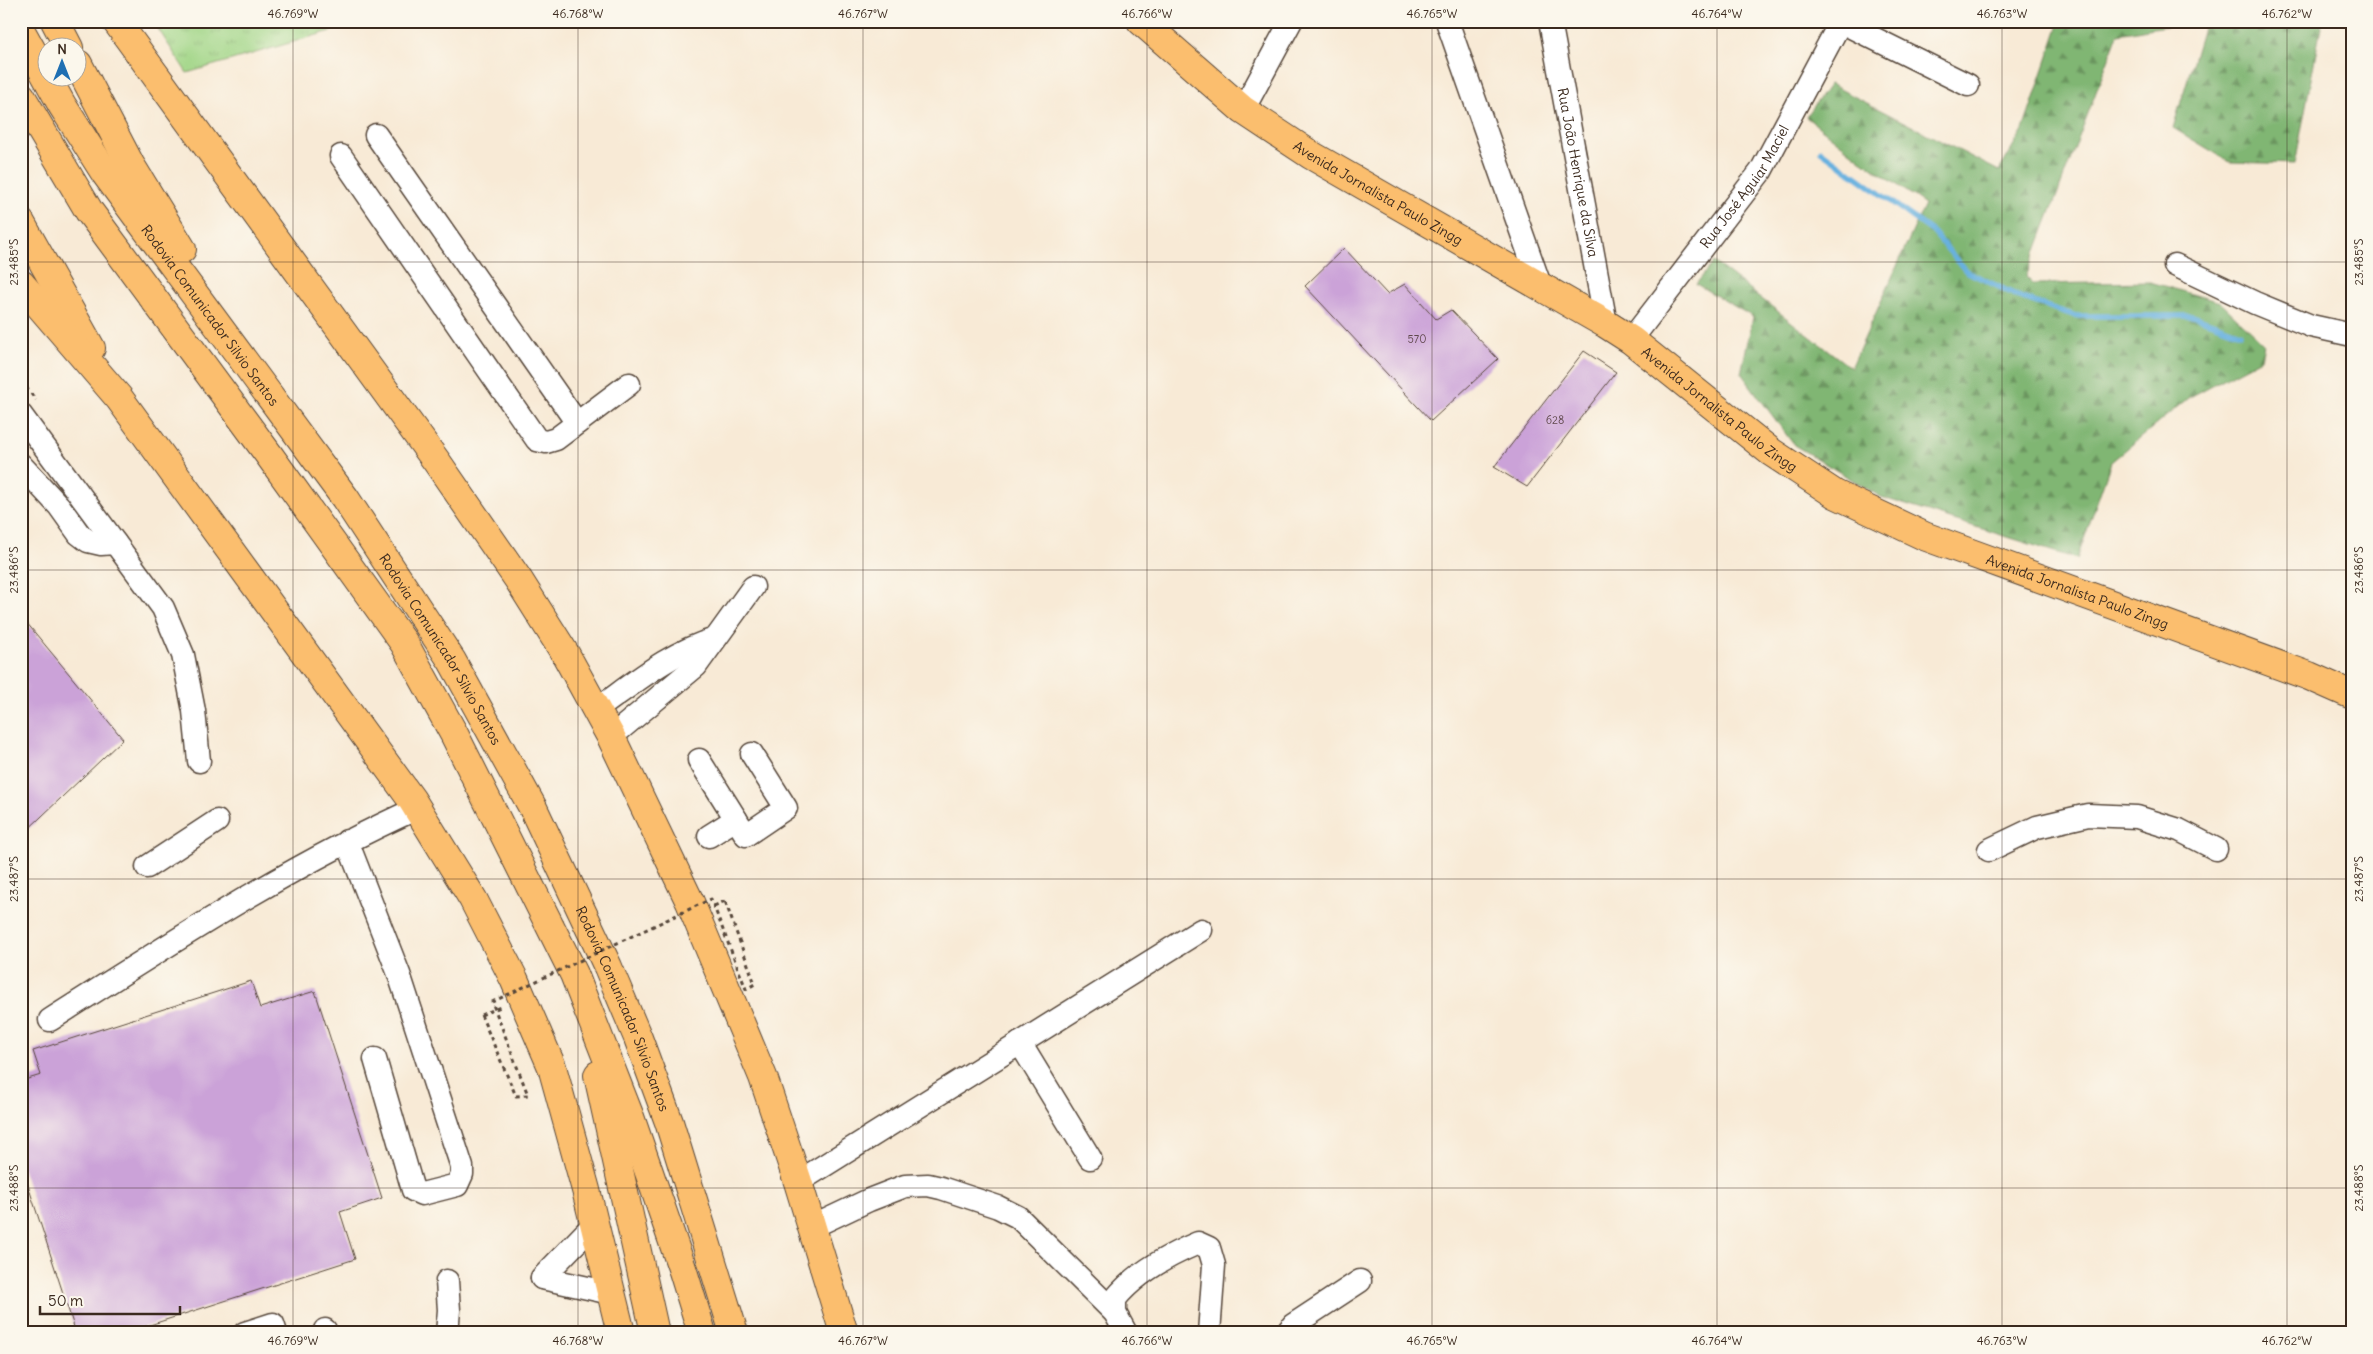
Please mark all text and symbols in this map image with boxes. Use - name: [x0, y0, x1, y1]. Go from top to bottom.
- text: 46.769°W: [268, 6, 318, 21]
- text: 46.768°W: [553, 6, 603, 21]
- text: 46.767°W: [838, 6, 888, 21]
- text: 46.766°W: [1122, 6, 1173, 21]
- text: 46.765°W: [1407, 6, 1457, 21]
- text: 46.764°W: [1692, 6, 1743, 21]
- text: 46.763°W: [1977, 6, 2027, 21]
- text: 46.762°W: [2262, 6, 2312, 21]
- north arrow: [38, 38, 88, 88]
- text: N: [57, 40, 67, 58]
- street label: Rua João Henrique da Silva: [1554, 86, 1602, 259]
- street label: Rua José Aguiar Maciel: [1696, 122, 1793, 252]
- street label: Avenida Jornalista Paulo Zingg: [1290, 137, 1466, 249]
- street label: Rodovia Comunicador Silvio Santos: [137, 221, 283, 409]
- text: 23.485°S: [6, 238, 21, 286]
- text: 23.485°S: [2351, 238, 2366, 286]
- house number: 570: [1408, 332, 1426, 346]
- street label: Avenida Jornalista Paulo Zingg: [1638, 343, 1801, 476]
- house number: 628: [1546, 413, 1564, 427]
- text: 23.486°S: [6, 546, 21, 594]
- text: 23.486°S: [2351, 546, 2366, 594]
- street label: Rodovia Comunicador Silvio Santos: [375, 550, 505, 748]
- street label: Avenida Jornalista Paulo Zingg: [1984, 550, 2171, 633]
- text: 23.487°S: [6, 856, 21, 902]
- text: 23.487°S: [2351, 856, 2366, 902]
- street label: Rodovia Comunicador Silvio Santos: [572, 903, 673, 1114]
- text: 23.488°S: [6, 1164, 21, 1212]
- text: 23.488°S: [2351, 1164, 2366, 1212]
- scale bar: [40, 1284, 180, 1316]
- text: 50 m: [48, 1291, 83, 1310]
- text: 46.769°W: [268, 1333, 318, 1348]
- text: 46.768°W: [553, 1333, 603, 1348]
- text: 46.767°W: [838, 1333, 888, 1348]
- text: 46.766°W: [1122, 1333, 1173, 1348]
- text: 46.765°W: [1407, 1333, 1457, 1348]
- text: 46.764°W: [1692, 1333, 1743, 1348]
- text: 46.763°W: [1977, 1333, 2027, 1348]
- text: 46.762°W: [2262, 1333, 2312, 1348]

